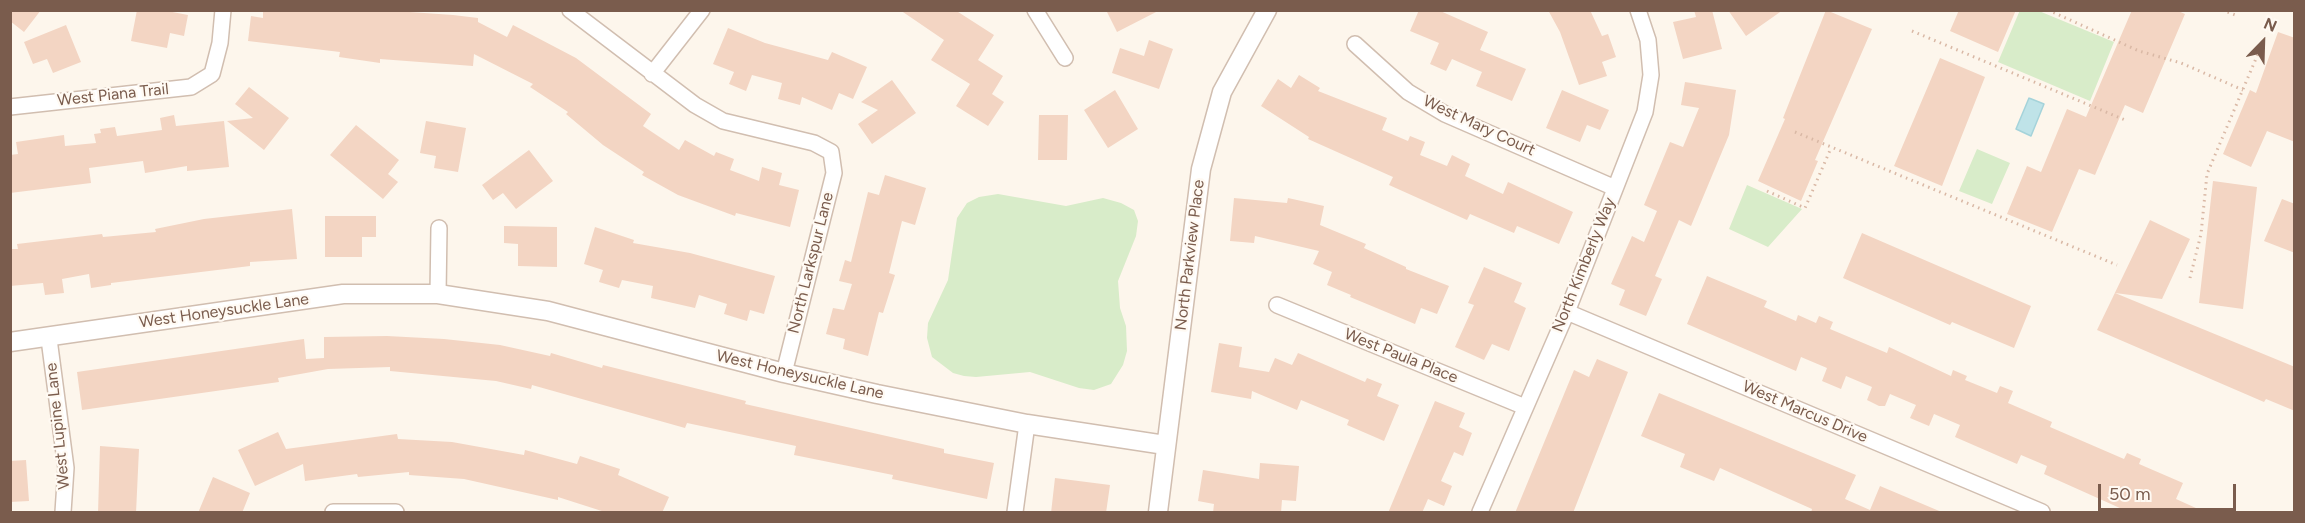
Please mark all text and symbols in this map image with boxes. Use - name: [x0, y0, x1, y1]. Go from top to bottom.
- north arrow: [2233, 12, 2293, 72]
- text: N: [2261, 14, 2280, 36]
- street label: West Piana Trail: [56, 80, 170, 110]
- street label: West Mary Court: [1420, 92, 1538, 160]
- street label: North Parkview Place: [1171, 178, 1209, 332]
- street label: North Larkspur Lane: [784, 190, 838, 336]
- street label: North Kimberly Way: [1548, 195, 1620, 335]
- street label: West Honeysuckle Lane: [138, 290, 310, 332]
- street label: West Paula Place: [1341, 324, 1461, 388]
- street label: West Honeysuckle Lane: [714, 346, 886, 404]
- street label: West Lupine Lane: [42, 362, 74, 490]
- street label: West Marcus Drive: [1740, 377, 1870, 447]
- scale bar: [2101, 472, 2239, 510]
- text: 50 m: [2109, 483, 2151, 505]

